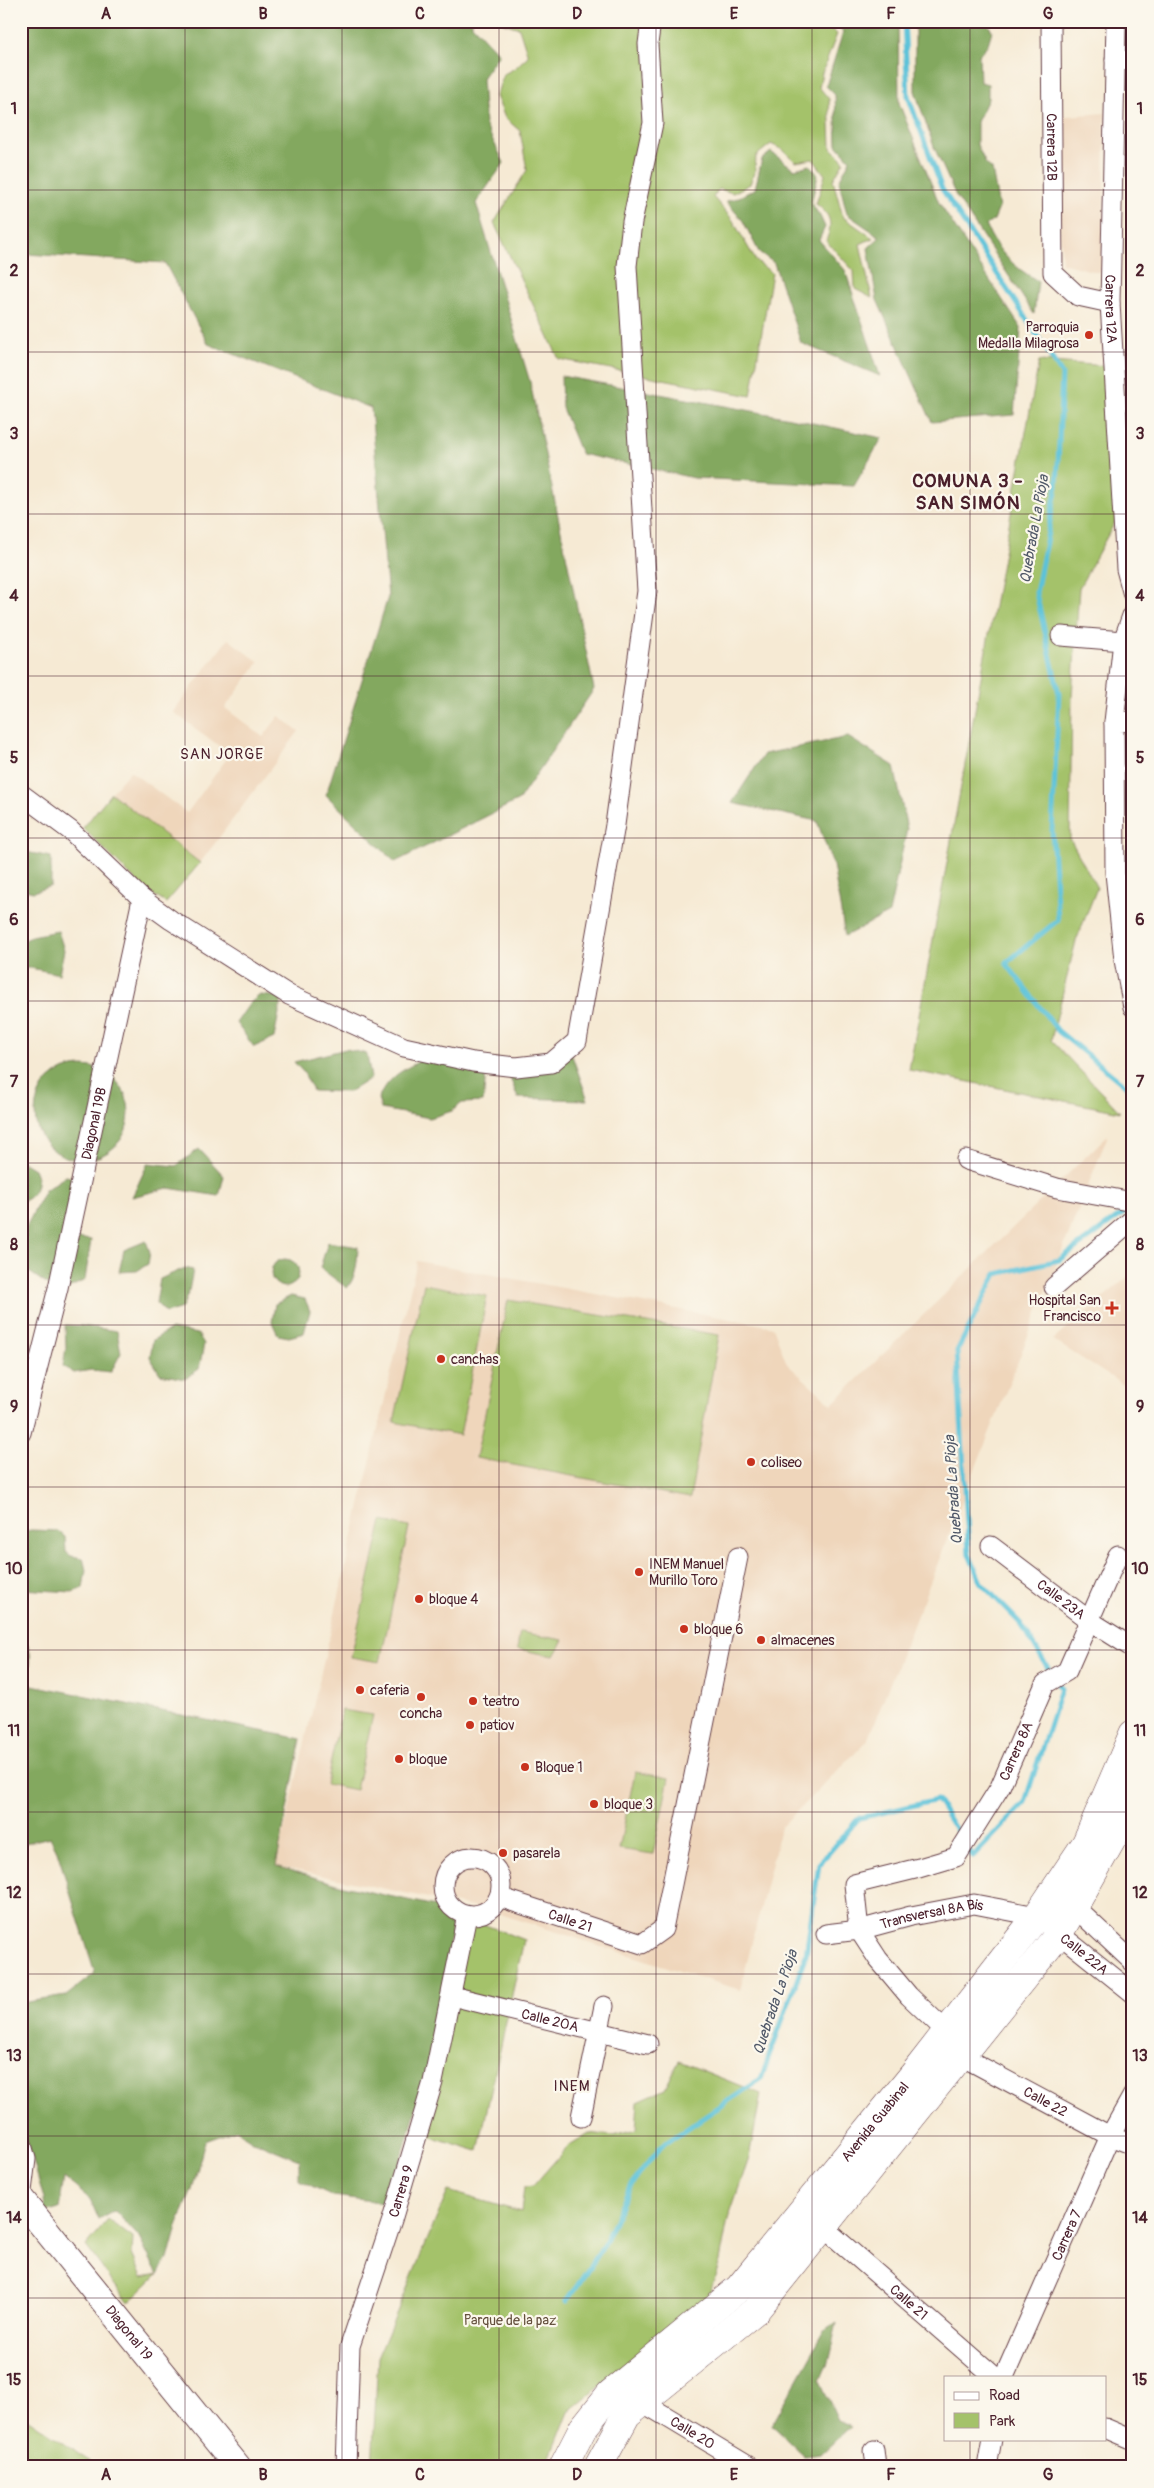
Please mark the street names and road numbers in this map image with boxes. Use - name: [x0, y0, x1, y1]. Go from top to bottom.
- street label: Carrera 12B: [1043, 113, 1060, 181]
- street label: Carrera 12A: [1101, 274, 1120, 344]
- street label: Diagonal 19B: [78, 1086, 110, 1161]
- street label: Calle 23A: [1033, 1576, 1088, 1623]
- street label: Carrera 8A: [996, 1719, 1036, 1783]
- street label: Transversal 8A Bis: [878, 1896, 986, 1933]
- street label: Calle 21: [546, 1906, 594, 1936]
- street label: Calle 22A: [1057, 1930, 1111, 1979]
- street label: Calle 20A: [520, 2005, 580, 2036]
- street label: Avenida Guabinal: [838, 2079, 913, 2165]
- street label: Calle 22: [1020, 2083, 1070, 2121]
- street label: Carrera 9: [385, 2163, 417, 2219]
- street label: Carrera 7: [1048, 2207, 1086, 2263]
- street label: Calle 21: [886, 2281, 931, 2324]
- street label: Diagonal 19: [102, 2302, 156, 2364]
- street label: Calle 20: [667, 2413, 718, 2453]

